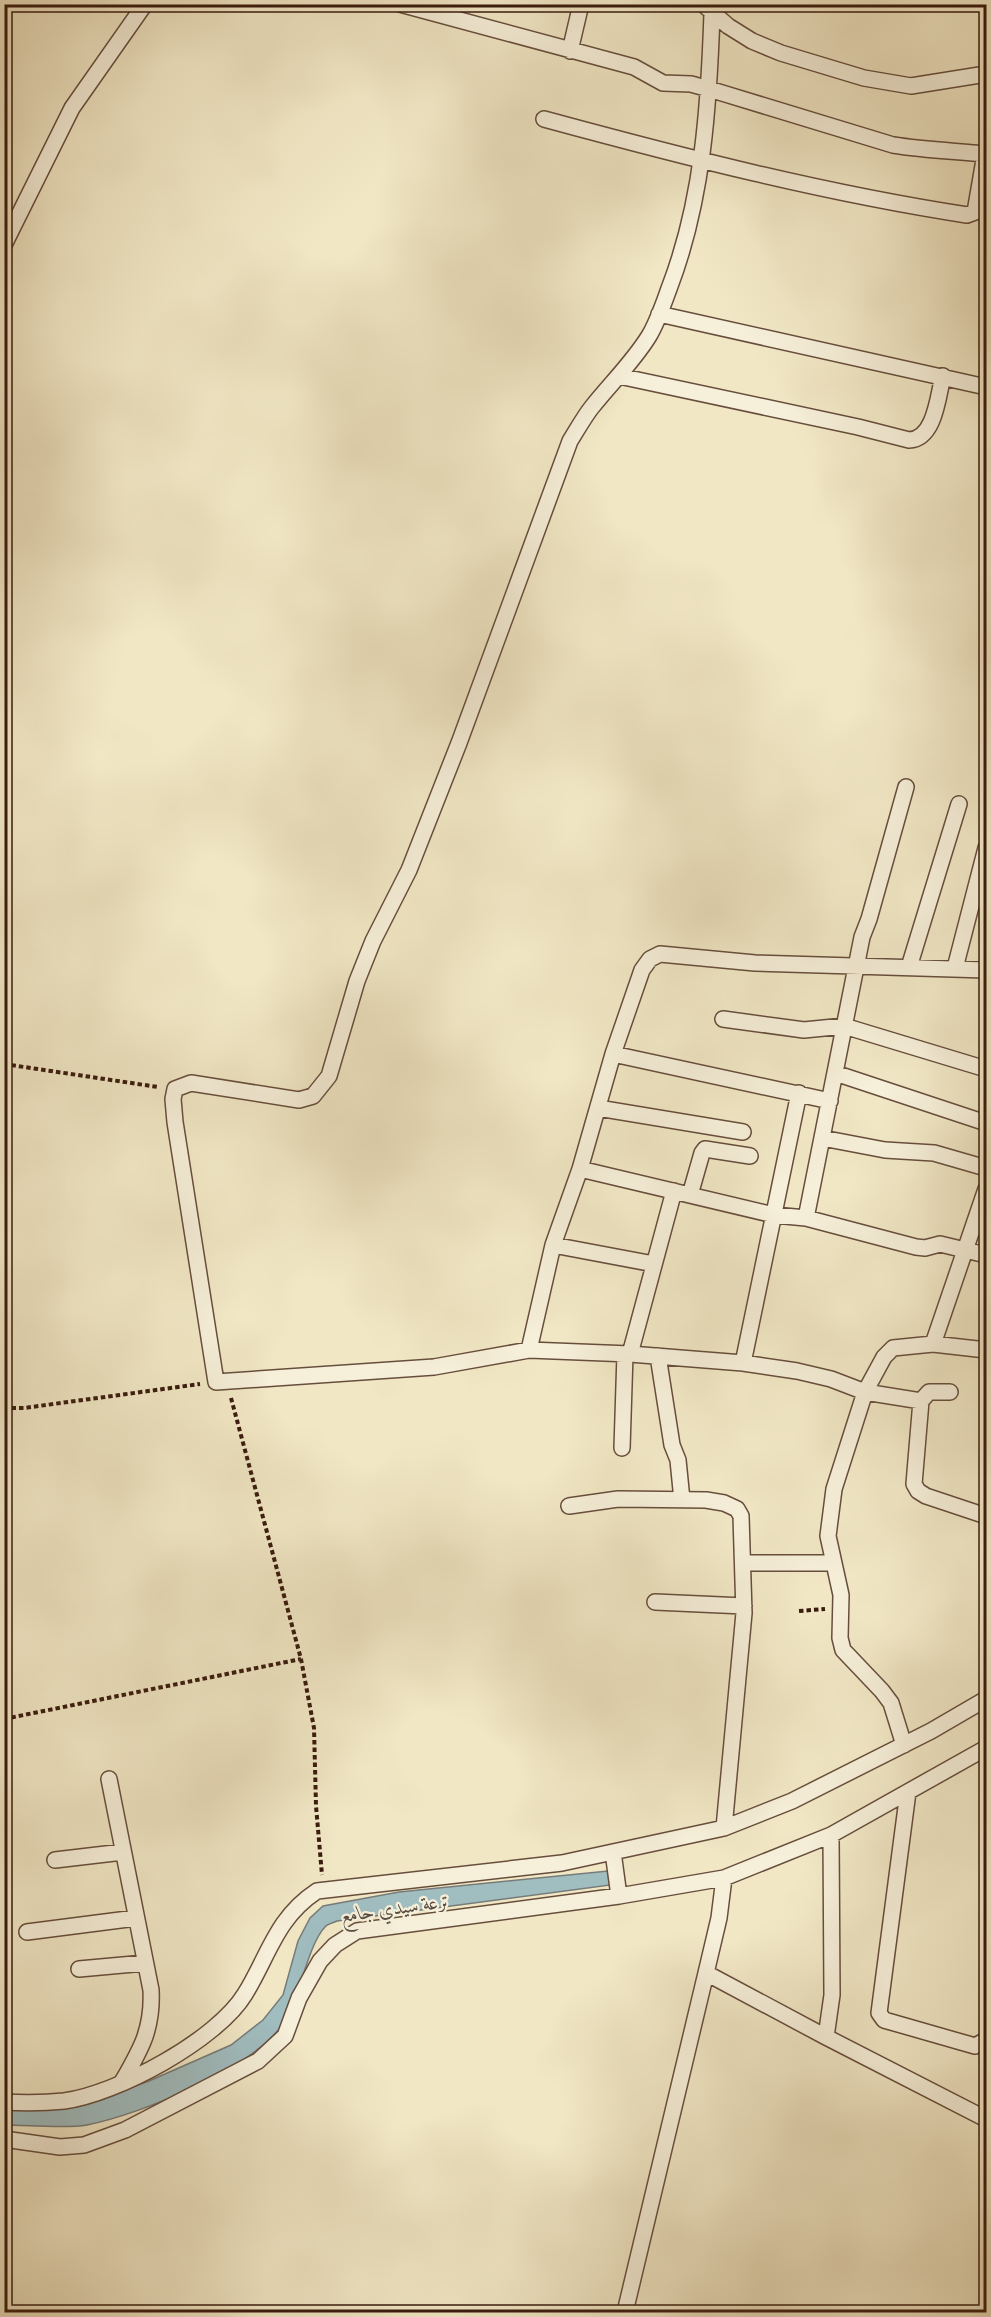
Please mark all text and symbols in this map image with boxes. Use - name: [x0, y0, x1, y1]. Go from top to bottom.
- water label: ترعة سيدي جامع: [338, 1885, 452, 1933]

